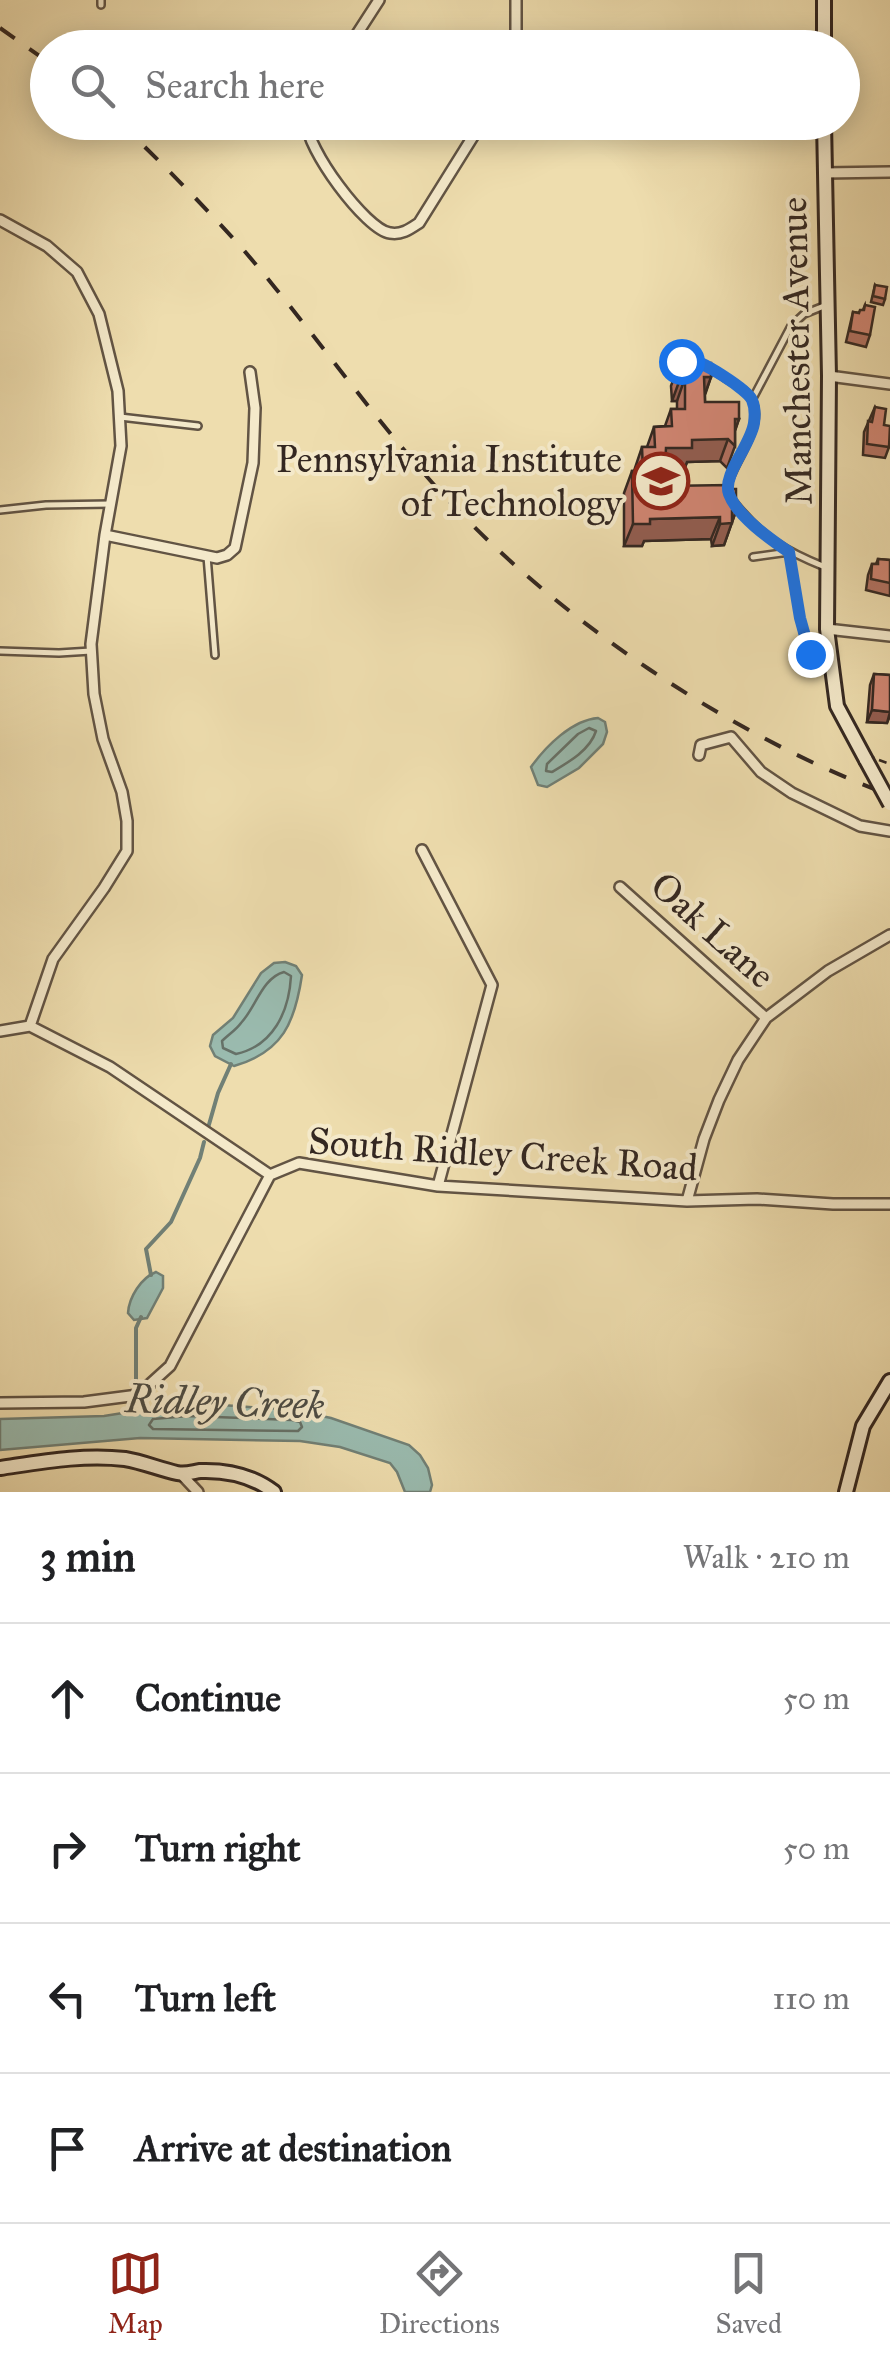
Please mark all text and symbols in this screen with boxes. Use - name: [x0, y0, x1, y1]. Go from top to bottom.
- search box: [30, 30, 860, 140]
- icon: search: [65, 58, 120, 113]
- text: Search here: [145, 62, 325, 108]
- street label: Manchester Avenue: [770, 196, 822, 506]
- route start: [659, 339, 705, 385]
- place label: Pennsylvania Institute of Technology: [276, 436, 623, 526]
- school or university icon: Pennsylvania Institute of Technology: [631, 451, 691, 511]
- route end: [788, 632, 834, 678]
- street label: Oak Lane: [641, 862, 785, 998]
- street label: South Ridley Creek Road: [307, 1117, 699, 1191]
- water label: Ridley Creek: [123, 1374, 326, 1430]
- text: 3 min: [40, 1531, 135, 1583]
- text: Walk · 210 m: [683, 1538, 850, 1577]
- icon: ahead: [40, 1671, 95, 1726]
- text: Continue: [135, 1675, 281, 1721]
- text: 50 m: [783, 1679, 850, 1718]
- icon: right: [40, 1821, 95, 1876]
- text: Turn right: [135, 1825, 301, 1871]
- text: 50 m: [783, 1829, 850, 1868]
- icon: left: [40, 1971, 95, 2026]
- text: Turn left: [135, 1975, 276, 2021]
- text: 110 m: [772, 1979, 850, 2018]
- icon: arrive: [40, 2121, 95, 2176]
- text: Arrive at destination: [135, 2125, 452, 2171]
- tab: Map: [108, 2246, 163, 2341]
- tab: Directions: [379, 2246, 500, 2341]
- tab: Saved: [716, 2246, 782, 2341]

